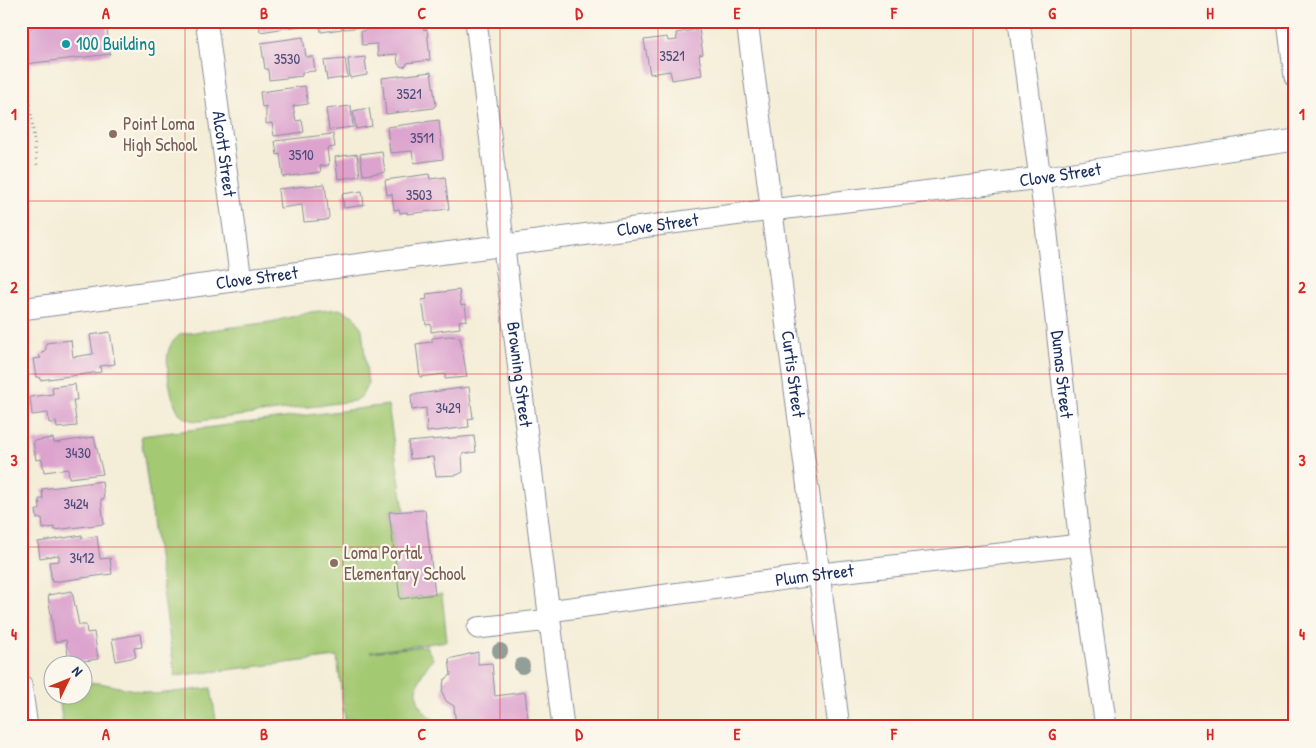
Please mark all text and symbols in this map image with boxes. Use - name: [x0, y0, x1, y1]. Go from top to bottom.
- text: A: [102, 2, 110, 24]
- text: B: [260, 2, 268, 24]
- text: C: [418, 2, 427, 24]
- text: D: [575, 2, 583, 24]
- text: E: [733, 2, 741, 24]
- text: F: [890, 2, 898, 24]
- text: G: [1048, 2, 1056, 24]
- text: H: [1206, 2, 1214, 24]
- place label: 100 Building: [76, 31, 155, 56]
- marker: 100 Building: [60, 38, 72, 50]
- house number: 3521: [659, 45, 685, 66]
- house number: 3530: [274, 48, 301, 69]
- house number: 3521: [396, 83, 422, 104]
- text: 1: [11, 103, 17, 125]
- text: 1: [1299, 103, 1305, 125]
- street label: Alcott Street: [206, 109, 243, 199]
- place label: Point Loma High School: [123, 111, 197, 157]
- house number: 3511: [410, 127, 434, 148]
- marker: Point Loma High School: [107, 128, 119, 140]
- house number: 3510: [288, 144, 314, 165]
- street label: Clove Street: [1018, 156, 1104, 192]
- house number: 3503: [406, 184, 433, 205]
- street label: Clove Street: [615, 207, 701, 242]
- street label: Clove Street: [214, 259, 300, 295]
- text: 2: [10, 276, 18, 298]
- text: 2: [1298, 276, 1306, 298]
- street label: Browning Street: [501, 320, 539, 429]
- street label: Curtis Street: [775, 329, 812, 420]
- street label: Dumas Street: [1045, 329, 1080, 420]
- house number: 3429: [436, 397, 461, 418]
- house number: 3430: [65, 442, 91, 463]
- text: 3: [10, 449, 18, 471]
- text: 3: [1298, 449, 1306, 471]
- house number: 3424: [64, 493, 89, 514]
- place label: Loma Portal Elementary School: [344, 540, 466, 586]
- house number: 3412: [70, 547, 94, 568]
- marker: Loma Portal Elementary School: [328, 557, 340, 569]
- street label: Plum Street: [774, 557, 856, 592]
- text: 4: [11, 623, 17, 645]
- text: 4: [1299, 623, 1305, 645]
- north arrow: [42, 656, 92, 706]
- text: N: [68, 662, 88, 680]
- text: A: [102, 723, 110, 745]
- text: B: [260, 723, 268, 745]
- text: C: [418, 723, 427, 745]
- text: D: [575, 723, 583, 745]
- text: E: [733, 723, 741, 745]
- text: F: [890, 723, 898, 745]
- text: G: [1048, 723, 1056, 745]
- text: H: [1206, 723, 1214, 745]

